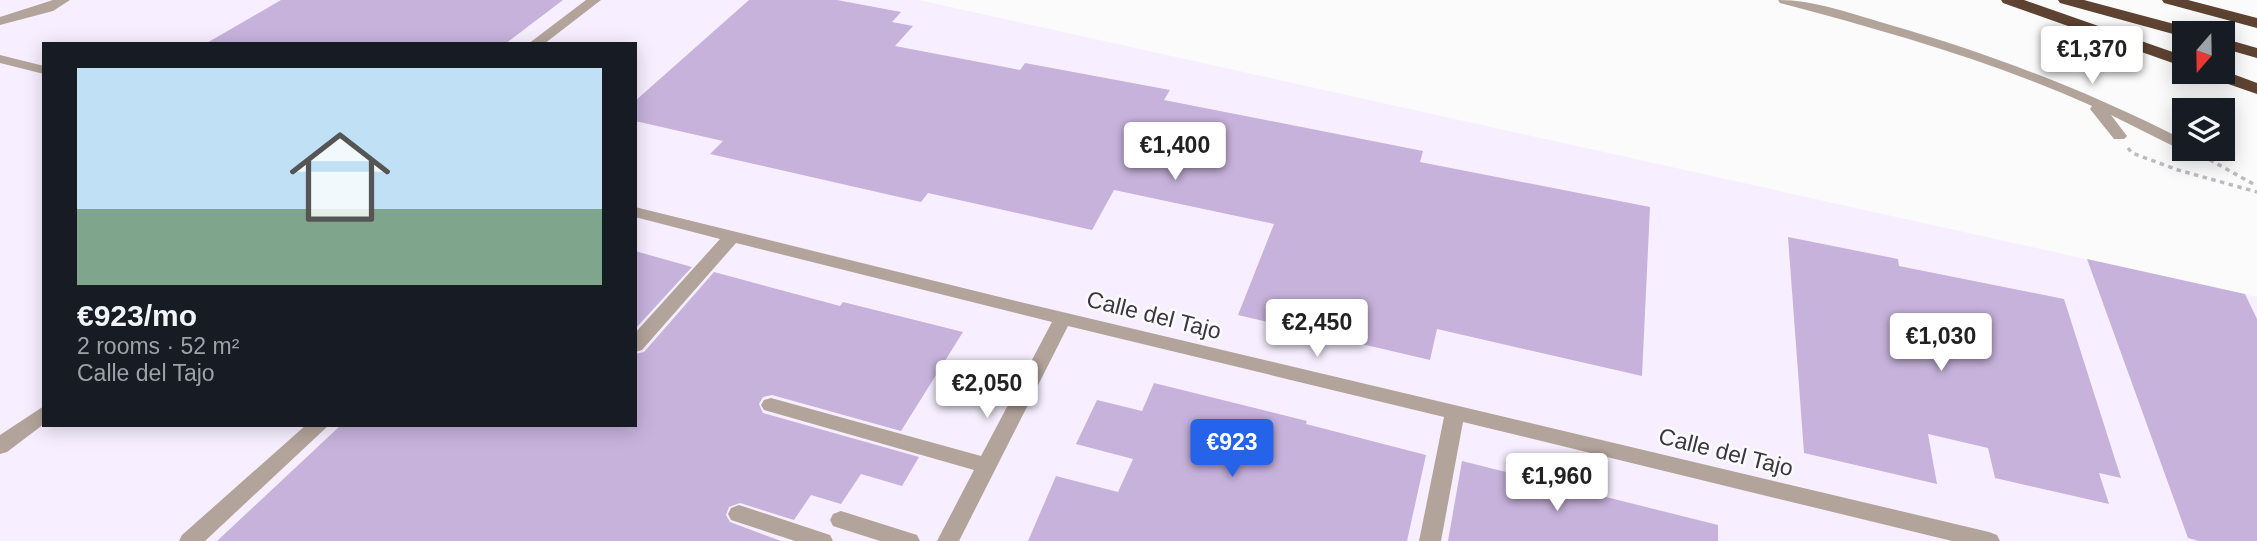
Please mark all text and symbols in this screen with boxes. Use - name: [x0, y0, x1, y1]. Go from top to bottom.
- north arrow: [2172, 21, 2235, 84]
- map controls: [2172, 21, 2235, 161]
- pin: €1,370: [2035, 27, 2149, 86]
- text: €1,370: [2057, 36, 2127, 62]
- button: layers: [2172, 98, 2235, 161]
- icon: home: [277, 114, 403, 240]
- pin: €1,400: [1118, 122, 1232, 182]
- text: €1,400: [1140, 132, 1210, 158]
- street label: Calle del Tajo: [1084, 286, 1224, 344]
- text: €923/mo: [77, 299, 197, 332]
- pin: €2,450: [1260, 300, 1374, 359]
- text: €2,450: [1282, 309, 1352, 335]
- pin: €1,030: [1884, 314, 1998, 373]
- text: €1,030: [1906, 323, 1976, 349]
- text: 2 rooms · 52 m²: [77, 333, 239, 359]
- text: Calle del Tajo: [77, 360, 215, 386]
- pin: €2,050: [930, 360, 1044, 420]
- text: €2,050: [952, 370, 1022, 396]
- pin: €923: [1191, 420, 1273, 479]
- street label: Calle del Tajo: [1656, 423, 1796, 481]
- text: €923: [1206, 429, 1258, 455]
- pin: €1,960: [1500, 454, 1614, 513]
- text: €1,960: [1522, 463, 1592, 489]

